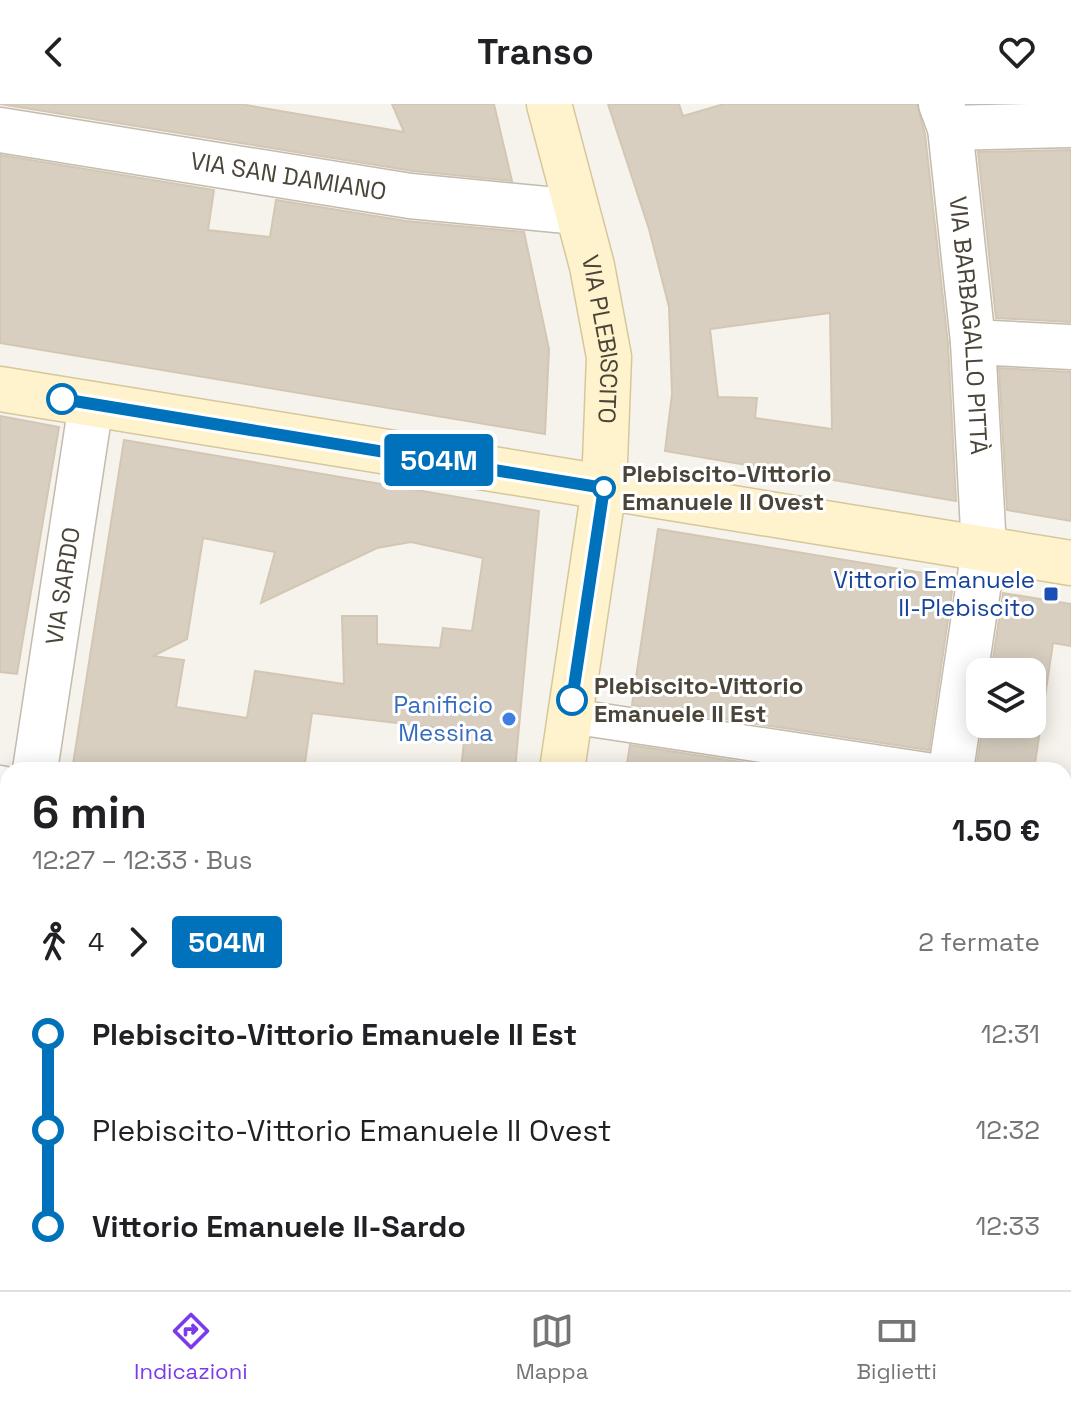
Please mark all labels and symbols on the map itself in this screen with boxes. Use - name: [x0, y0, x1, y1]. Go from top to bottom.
- street label: VIA SAN DAMIANO: [188, 145, 389, 207]
- street label: VIA BARBAGALLO PITTÀ: [942, 195, 995, 455]
- street label: VIA PLEBISCITO: [575, 252, 625, 424]
- unlabelled marker: [47, 384, 77, 414]
- line badge: 504M: [383, 434, 495, 486]
- place label: Plebiscito-Vittorio Emanuele II Ovest: [622, 458, 831, 517]
- marker: Plebiscito-Vittorio Emanuele II Ovest: [593, 477, 615, 499]
- street label: VIA SARDO: [38, 525, 87, 647]
- place label: Vittorio Emanuele II-Plebiscito: [833, 564, 1035, 623]
- marker: Vittorio Emanuele II-Plebiscito: [1042, 585, 1060, 603]
- place label: Plebiscito-Vittorio Emanuele II Est: [594, 670, 803, 729]
- marker: Plebiscito-Vittorio Emanuele II Est: [557, 685, 587, 715]
- place label: Panificio Messina: [393, 689, 493, 748]
- marker: Panificio Messina: [500, 710, 518, 728]

